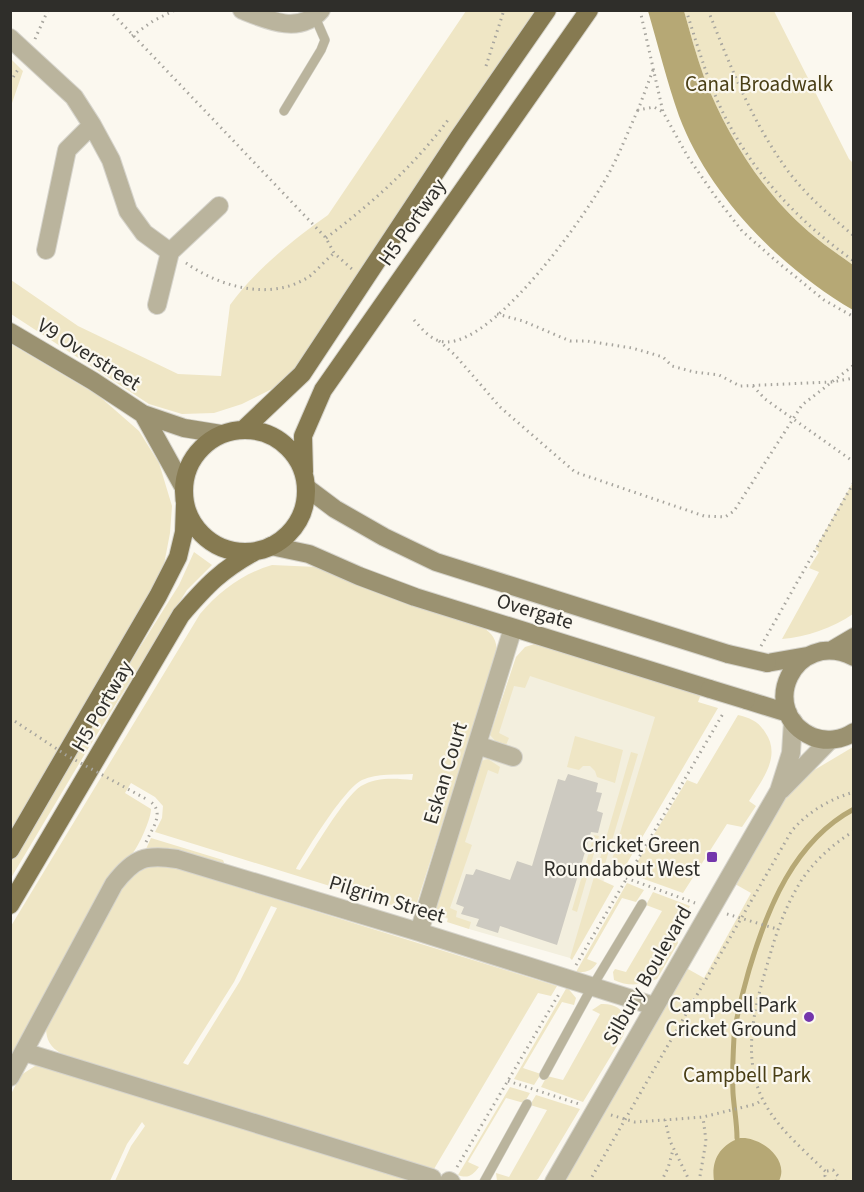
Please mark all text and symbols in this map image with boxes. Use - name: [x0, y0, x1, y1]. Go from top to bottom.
- park label: Canal Broadwalk: [685, 69, 834, 99]
- street label: H5 Portway: [371, 172, 453, 272]
- street label: V9 Overstreet: [31, 310, 147, 398]
- street label: Overgate: [493, 585, 577, 637]
- street label: H5 Portway: [64, 655, 140, 757]
- street label: Eskan Court: [415, 718, 475, 828]
- place label: Cricket Green Roundabout West: [544, 830, 700, 884]
- marker: Cricket Green Roundabout West: [705, 850, 719, 864]
- street label: Pilgrim Street: [325, 867, 449, 931]
- street label: Silbury Boulevard: [595, 900, 699, 1050]
- place label: Campbell Park Cricket Ground: [665, 990, 798, 1044]
- marker: Campbell Park Cricket Ground: [802, 1010, 816, 1024]
- park label: Campbell Park: [683, 1060, 812, 1090]

